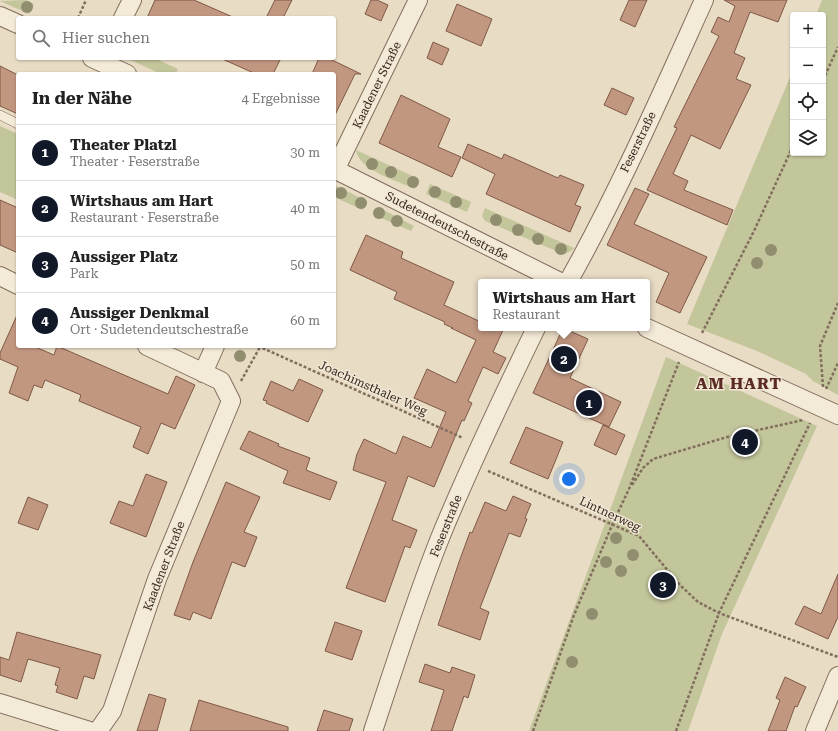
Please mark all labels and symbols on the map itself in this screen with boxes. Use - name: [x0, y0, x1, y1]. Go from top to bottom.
- street label: Kaadener Straße: [350, 39, 404, 131]
- street label: Feserstraße: [617, 109, 659, 175]
- street label: Sudetendeutschestraße: [383, 189, 511, 263]
- pin: 2: [551, 344, 577, 374]
- street label: Joachimsthaler Weg: [317, 358, 430, 418]
- district label: AM HART: [696, 374, 782, 393]
- pin: 1: [576, 388, 602, 418]
- pin: 4: [732, 427, 758, 457]
- your location: [559, 469, 579, 489]
- street label: Feserstraße: [427, 492, 465, 559]
- street label: Lintnerweg: [577, 494, 643, 534]
- street label: Kaadener Straße: [140, 519, 188, 613]
- pin: 3: [650, 570, 676, 600]

